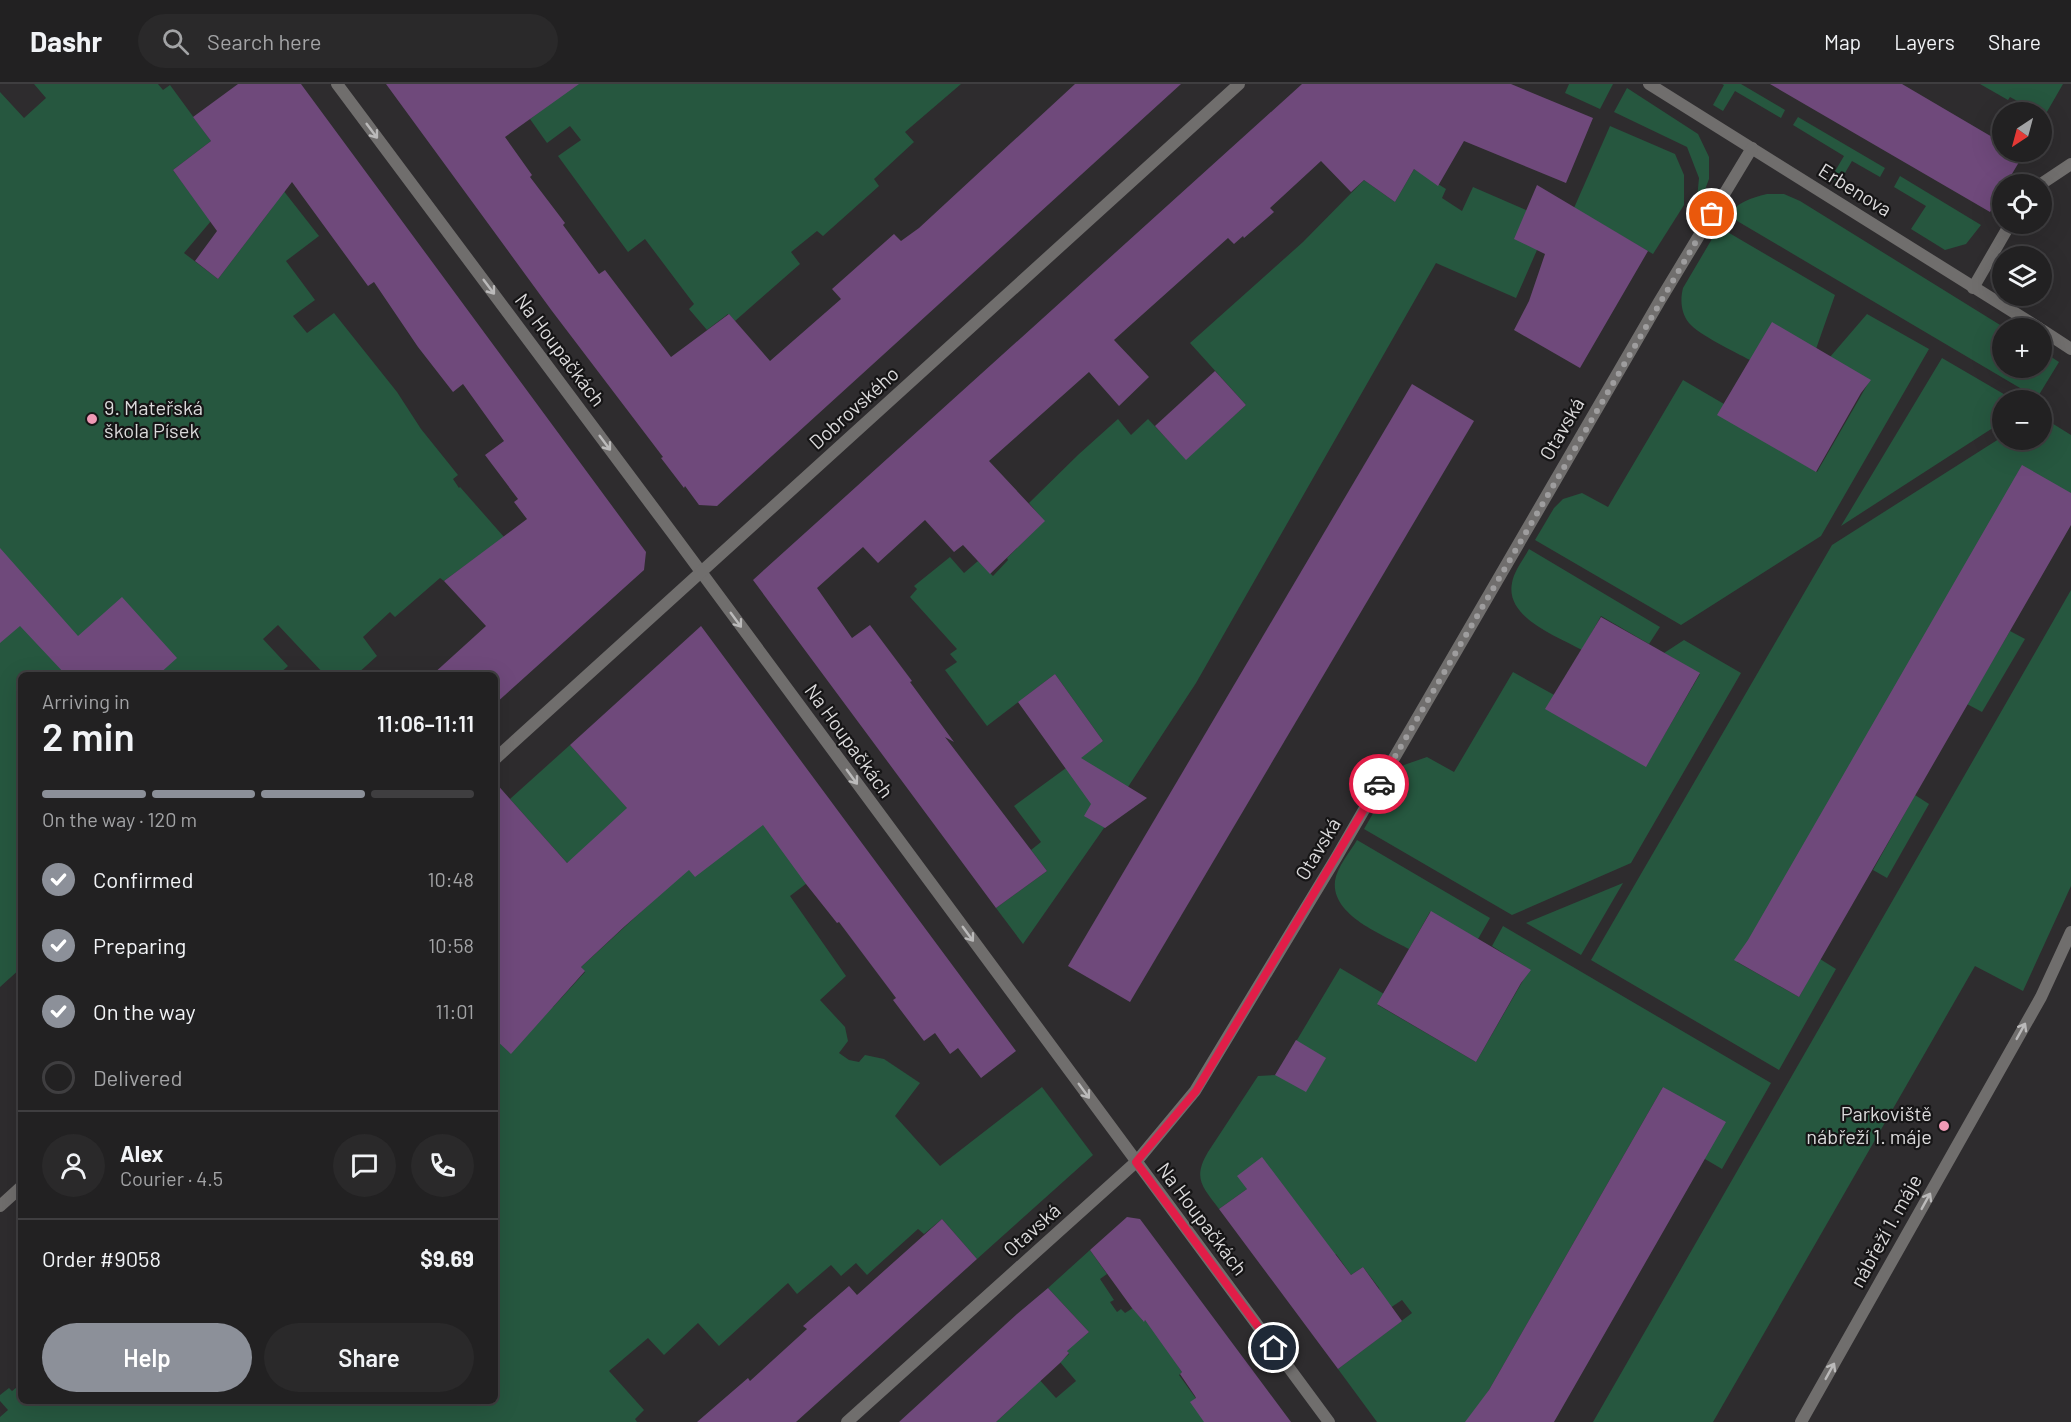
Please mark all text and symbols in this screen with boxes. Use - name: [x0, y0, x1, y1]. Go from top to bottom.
- search box: [138, 14, 558, 68]
- text: Dashr: [30, 24, 102, 58]
- icon: search: [159, 25, 192, 58]
- text: Search here: [207, 28, 321, 54]
- text: Map: [1824, 29, 1861, 54]
- text: Layers: [1894, 29, 1955, 54]
- text: Share: [1988, 29, 2041, 54]
- north arrow: [1992, 102, 2052, 162]
- map controls: [1992, 102, 2052, 450]
- one-way arrow: [366, 122, 378, 138]
- street label: Erbenova: [1815, 157, 1896, 221]
- button: locate: [1992, 174, 2052, 234]
- pin: [1686, 188, 1737, 239]
- icon: bag: [1695, 197, 1728, 230]
- button: layers: [1992, 246, 2052, 306]
- one-way arrow: [482, 279, 495, 295]
- street label: Na Houpačkách: [511, 288, 611, 411]
- button: +: [1992, 318, 2052, 378]
- street label: Dobrovského: [804, 361, 903, 454]
- button: −: [1992, 390, 2052, 450]
- street label: Otavská: [1534, 393, 1589, 464]
- place label: 9. Mateřská škola Písek: [104, 395, 203, 442]
- marker: 9. Mateřská škola Písek: [85, 412, 99, 426]
- one-way arrow: [599, 435, 612, 451]
- one-way arrow: [730, 612, 743, 628]
- street label: Na Houpačkách: [800, 679, 899, 802]
- text: Arriving in: [42, 689, 130, 713]
- text: 11:06–11:11: [377, 710, 474, 736]
- text: 2 min: [42, 712, 135, 759]
- courier: [1349, 754, 1409, 814]
- icon: car: [1363, 768, 1396, 801]
- one-way arrow: [846, 769, 858, 785]
- text: On the way · 120 m: [42, 807, 197, 831]
- street label: Otavská: [1289, 813, 1345, 884]
- icon: check: [42, 863, 75, 896]
- text: Confirmed: [93, 866, 193, 892]
- text: 10:48: [427, 867, 474, 891]
- one-way arrow: [961, 926, 974, 942]
- icon: check: [42, 929, 75, 962]
- text: Preparing: [93, 932, 186, 958]
- text: 10:58: [428, 933, 474, 957]
- icon: check: [42, 995, 75, 1028]
- text: On the way: [93, 998, 196, 1024]
- text: 11:01: [435, 999, 474, 1023]
- one-way arrow: [2015, 1023, 2027, 1040]
- text: Delivered: [93, 1064, 182, 1090]
- one-way arrow: [1077, 1082, 1090, 1098]
- place label: Parkoviště nábřeží 1. máje: [1806, 1101, 1932, 1148]
- marker: Parkoviště nábřeží 1. máje: [1937, 1119, 1951, 1133]
- button: person: [42, 1134, 105, 1197]
- button: chat: [333, 1134, 396, 1197]
- button: phone: [411, 1134, 474, 1197]
- text: Alex: [120, 1140, 163, 1166]
- street label: Na Houpačkách: [1153, 1157, 1253, 1280]
- text: Courier · 4.5: [120, 1166, 223, 1190]
- street label: nábřeží 1. máje: [1844, 1170, 1926, 1291]
- one-way arrow: [1920, 1193, 1932, 1210]
- street label: Otavská: [998, 1197, 1065, 1261]
- text: Order #9058: [42, 1245, 161, 1271]
- text: $9.69: [420, 1245, 474, 1271]
- pin: [1248, 1322, 1299, 1373]
- button: Help: [42, 1323, 252, 1392]
- button: Share: [264, 1323, 474, 1392]
- icon: home: [1257, 1331, 1290, 1364]
- one-way arrow: [1824, 1363, 1836, 1380]

